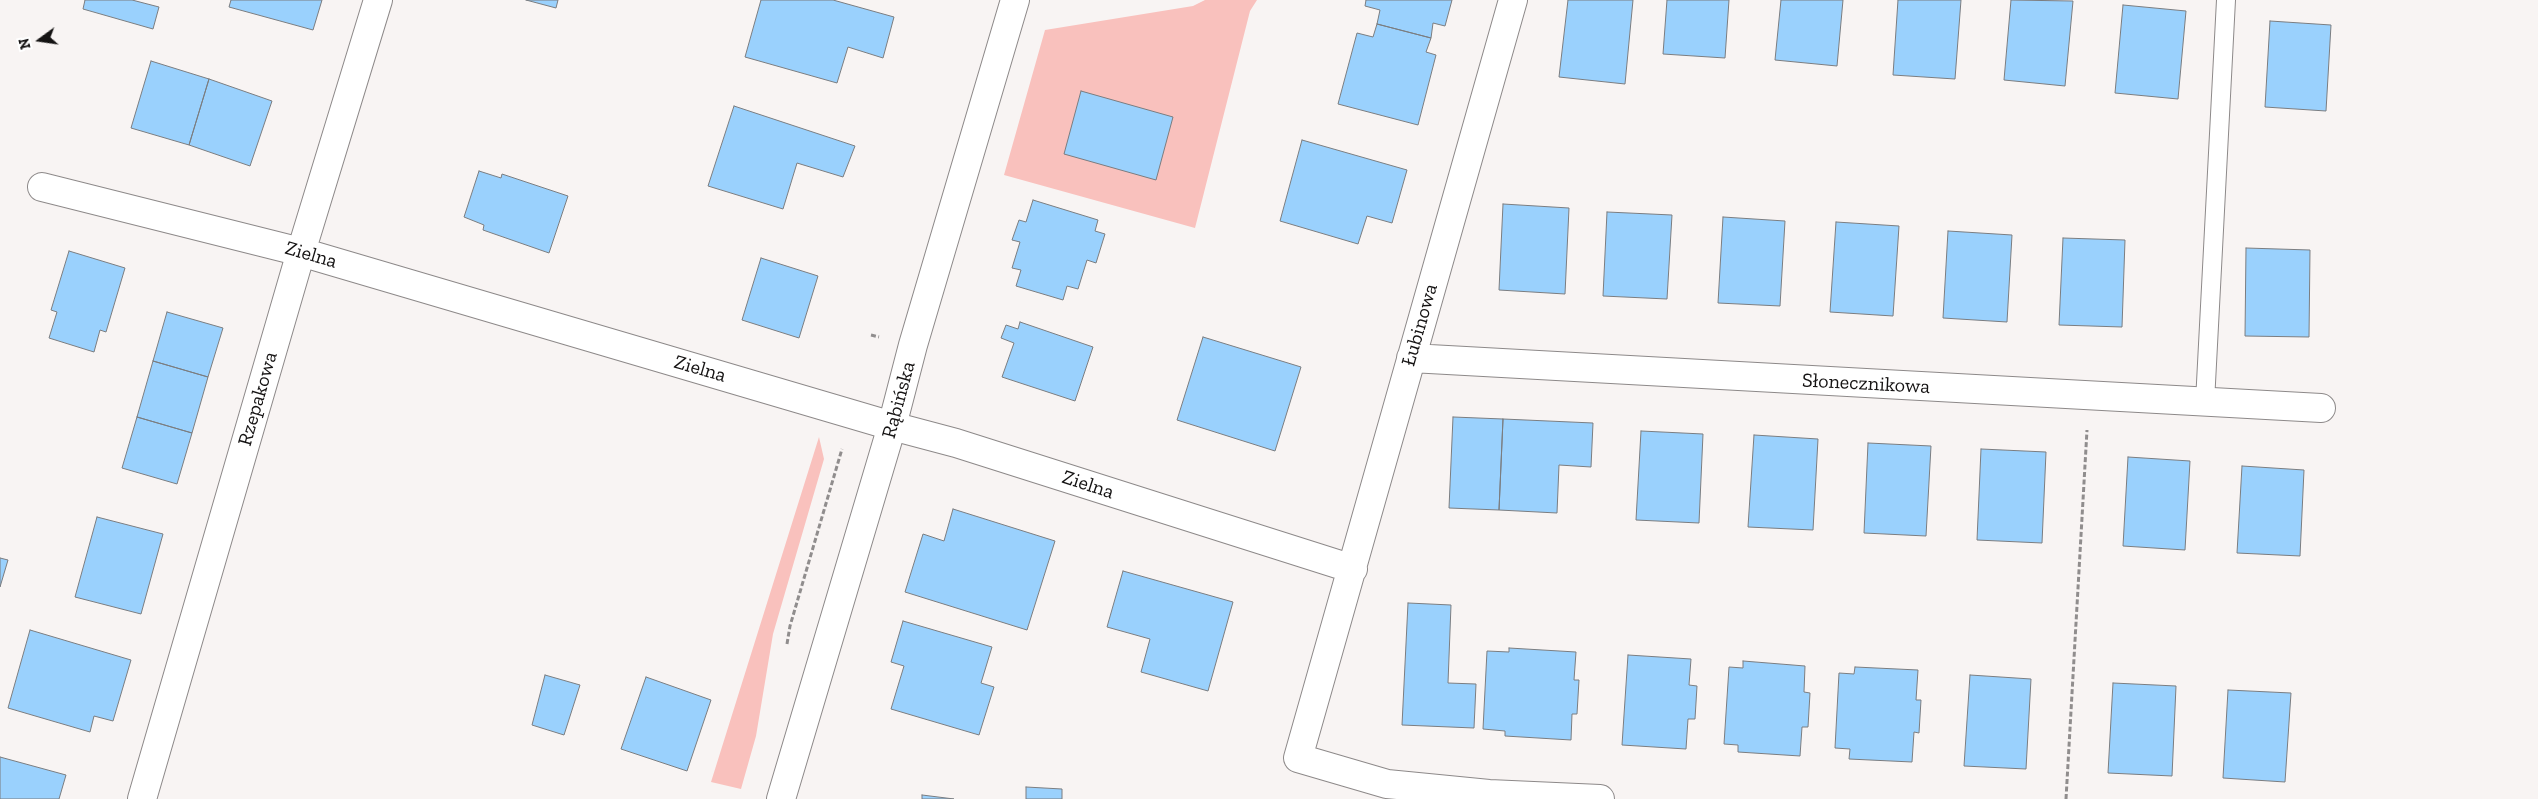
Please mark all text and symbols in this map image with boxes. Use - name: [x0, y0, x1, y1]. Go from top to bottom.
- north arrow: [15, 15, 65, 65]
- text: N: [15, 37, 34, 51]
- street label: Zielna: [282, 236, 340, 274]
- street label: Łubinowa: [1397, 281, 1443, 369]
- street label: Rzepakowa: [233, 349, 283, 449]
- street label: Zielna: [671, 350, 729, 388]
- street label: Rąbińska: [877, 359, 921, 441]
- street label: Słonecznikowa: [1801, 369, 1931, 399]
- street label: Zielna: [1059, 465, 1117, 505]

